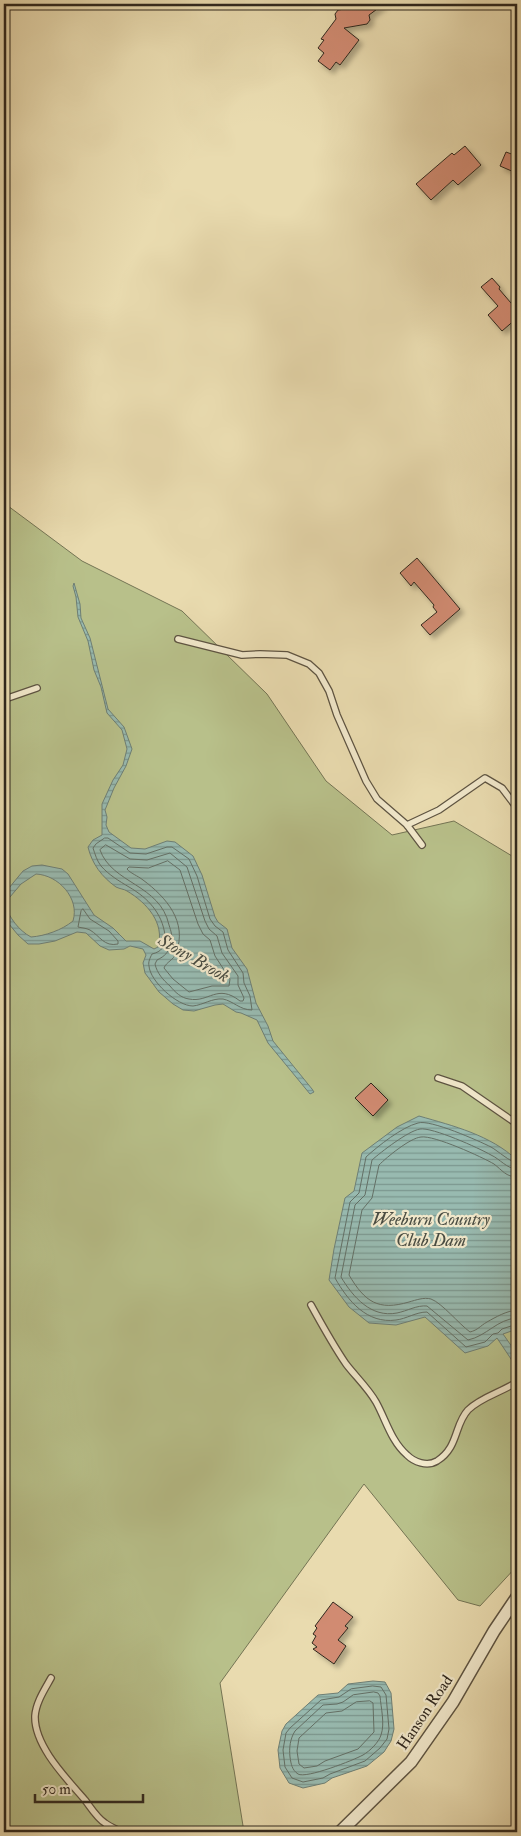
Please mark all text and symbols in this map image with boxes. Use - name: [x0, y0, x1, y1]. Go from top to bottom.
- water label: Stony Brook: [153, 928, 233, 988]
- water label: Weeburn Country Club Dam: [372, 1208, 491, 1252]
- street label: Hanson Road: [392, 1671, 457, 1754]
- scale bar: [35, 1771, 142, 1803]
- text: 50 m: [42, 1780, 71, 1799]

